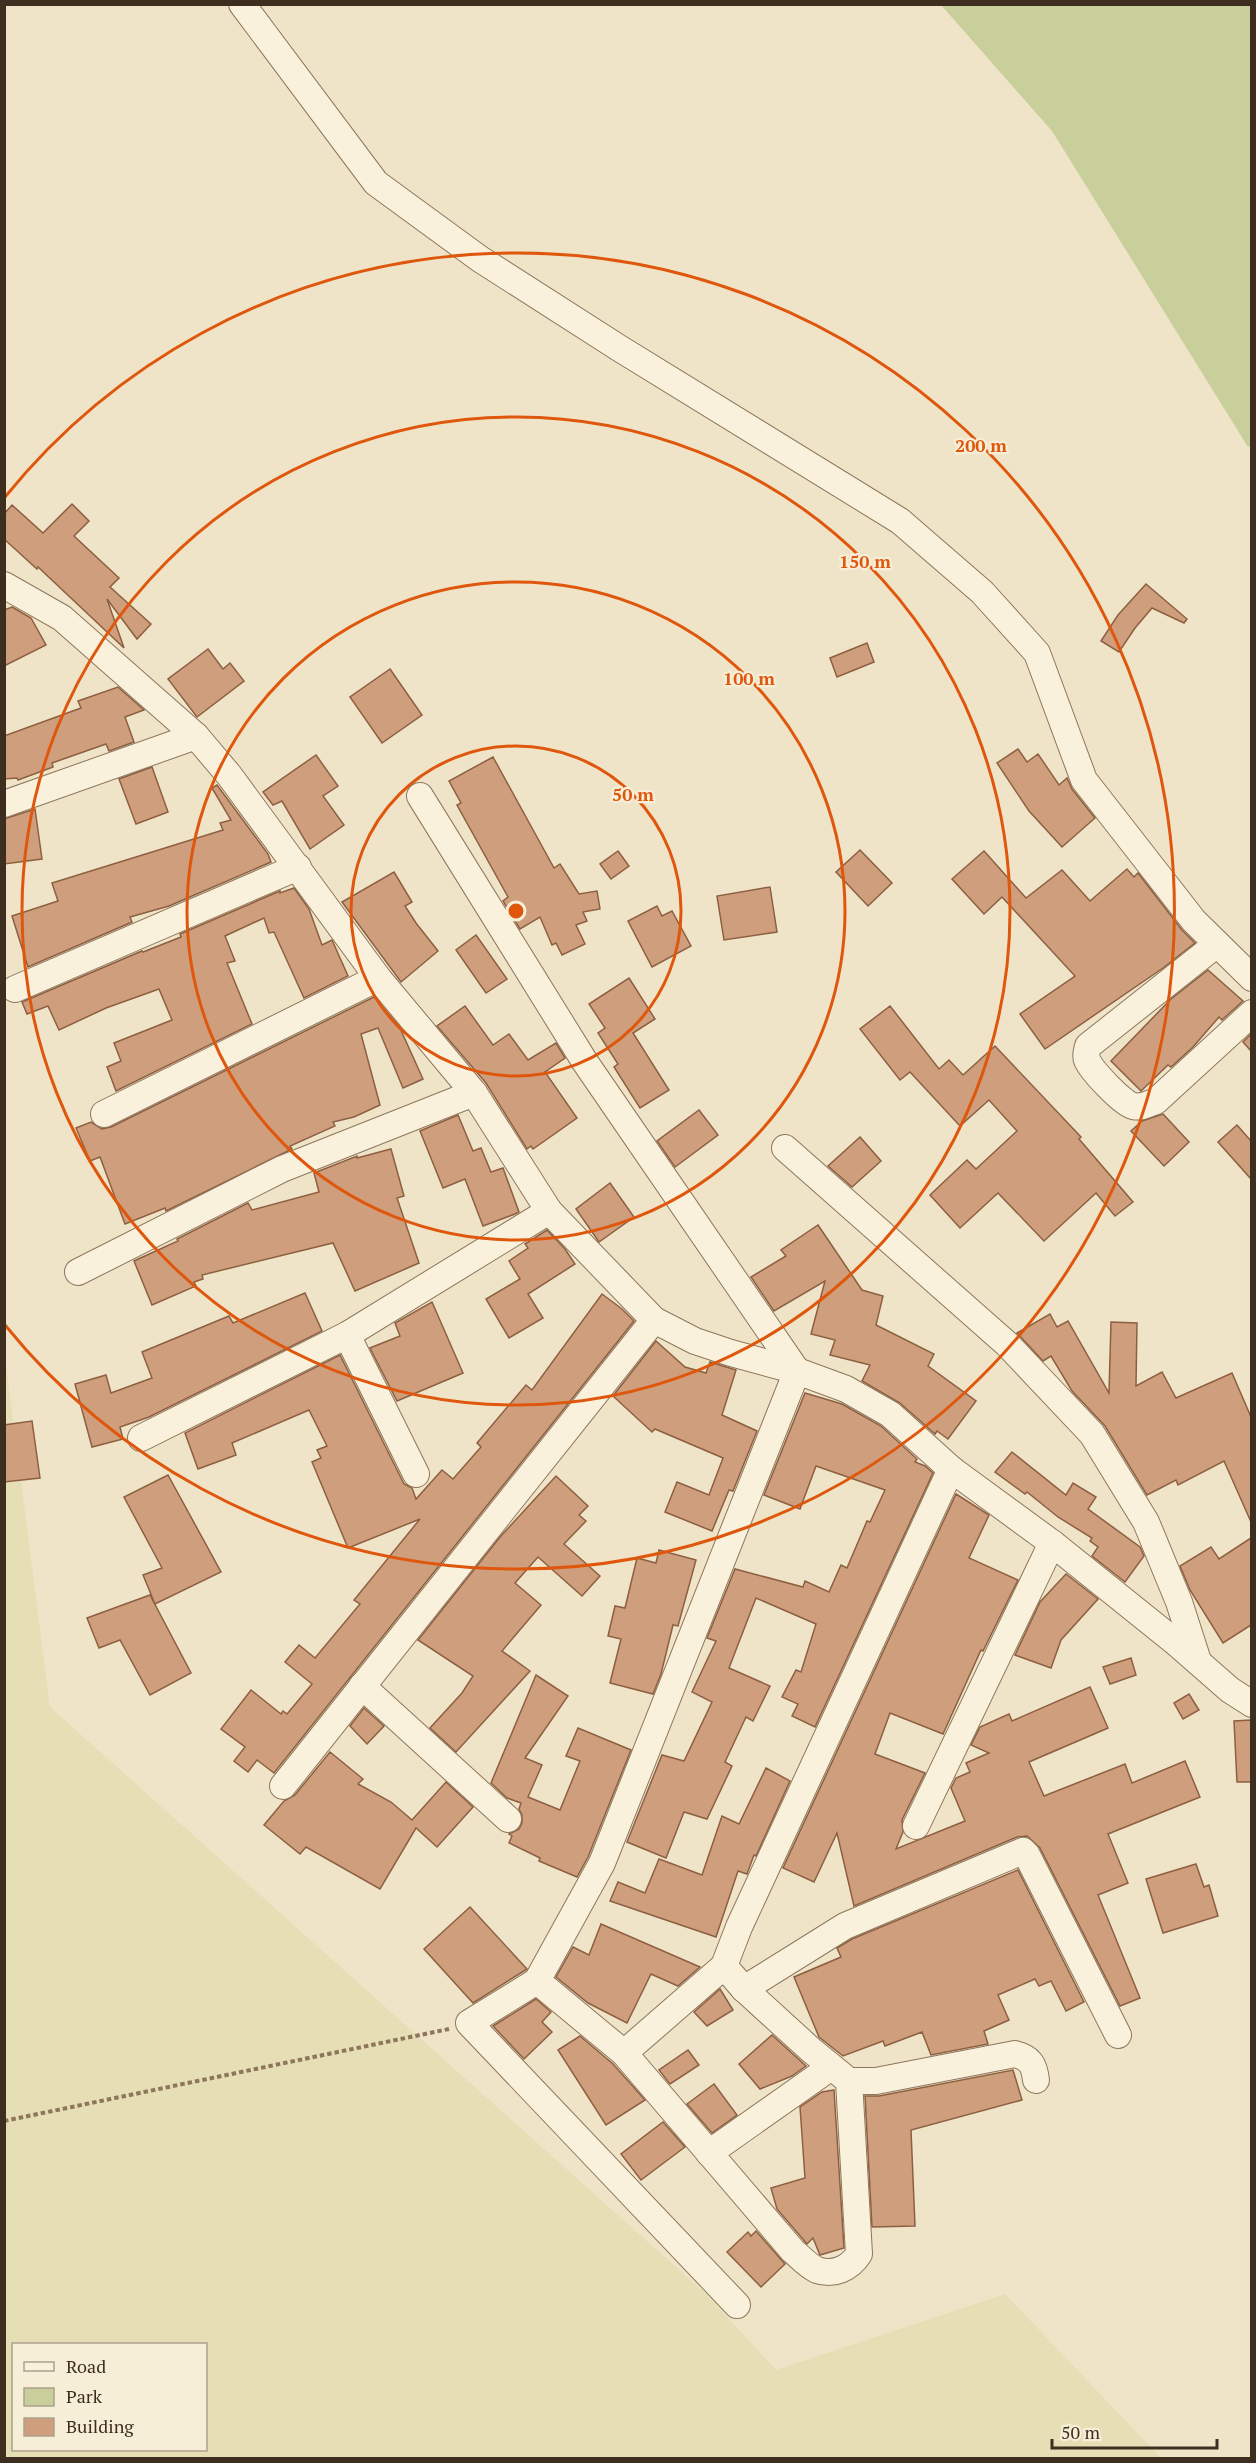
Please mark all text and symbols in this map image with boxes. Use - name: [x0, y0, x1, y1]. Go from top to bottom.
- text: 200 m: [955, 433, 1007, 457]
- text: 150 m: [839, 549, 891, 573]
- text: 100 m: [723, 666, 775, 690]
- text: 50 m: [612, 782, 654, 806]
- centre of rings: [506, 901, 526, 921]
- legend: [12, 2343, 207, 2451]
- text: Road: [66, 2354, 106, 2378]
- text: Park: [66, 2384, 103, 2408]
- scale bar: [1052, 2412, 1217, 2450]
- text: Building: [66, 2414, 134, 2438]
- text: 50 m: [1061, 2420, 1101, 2444]

